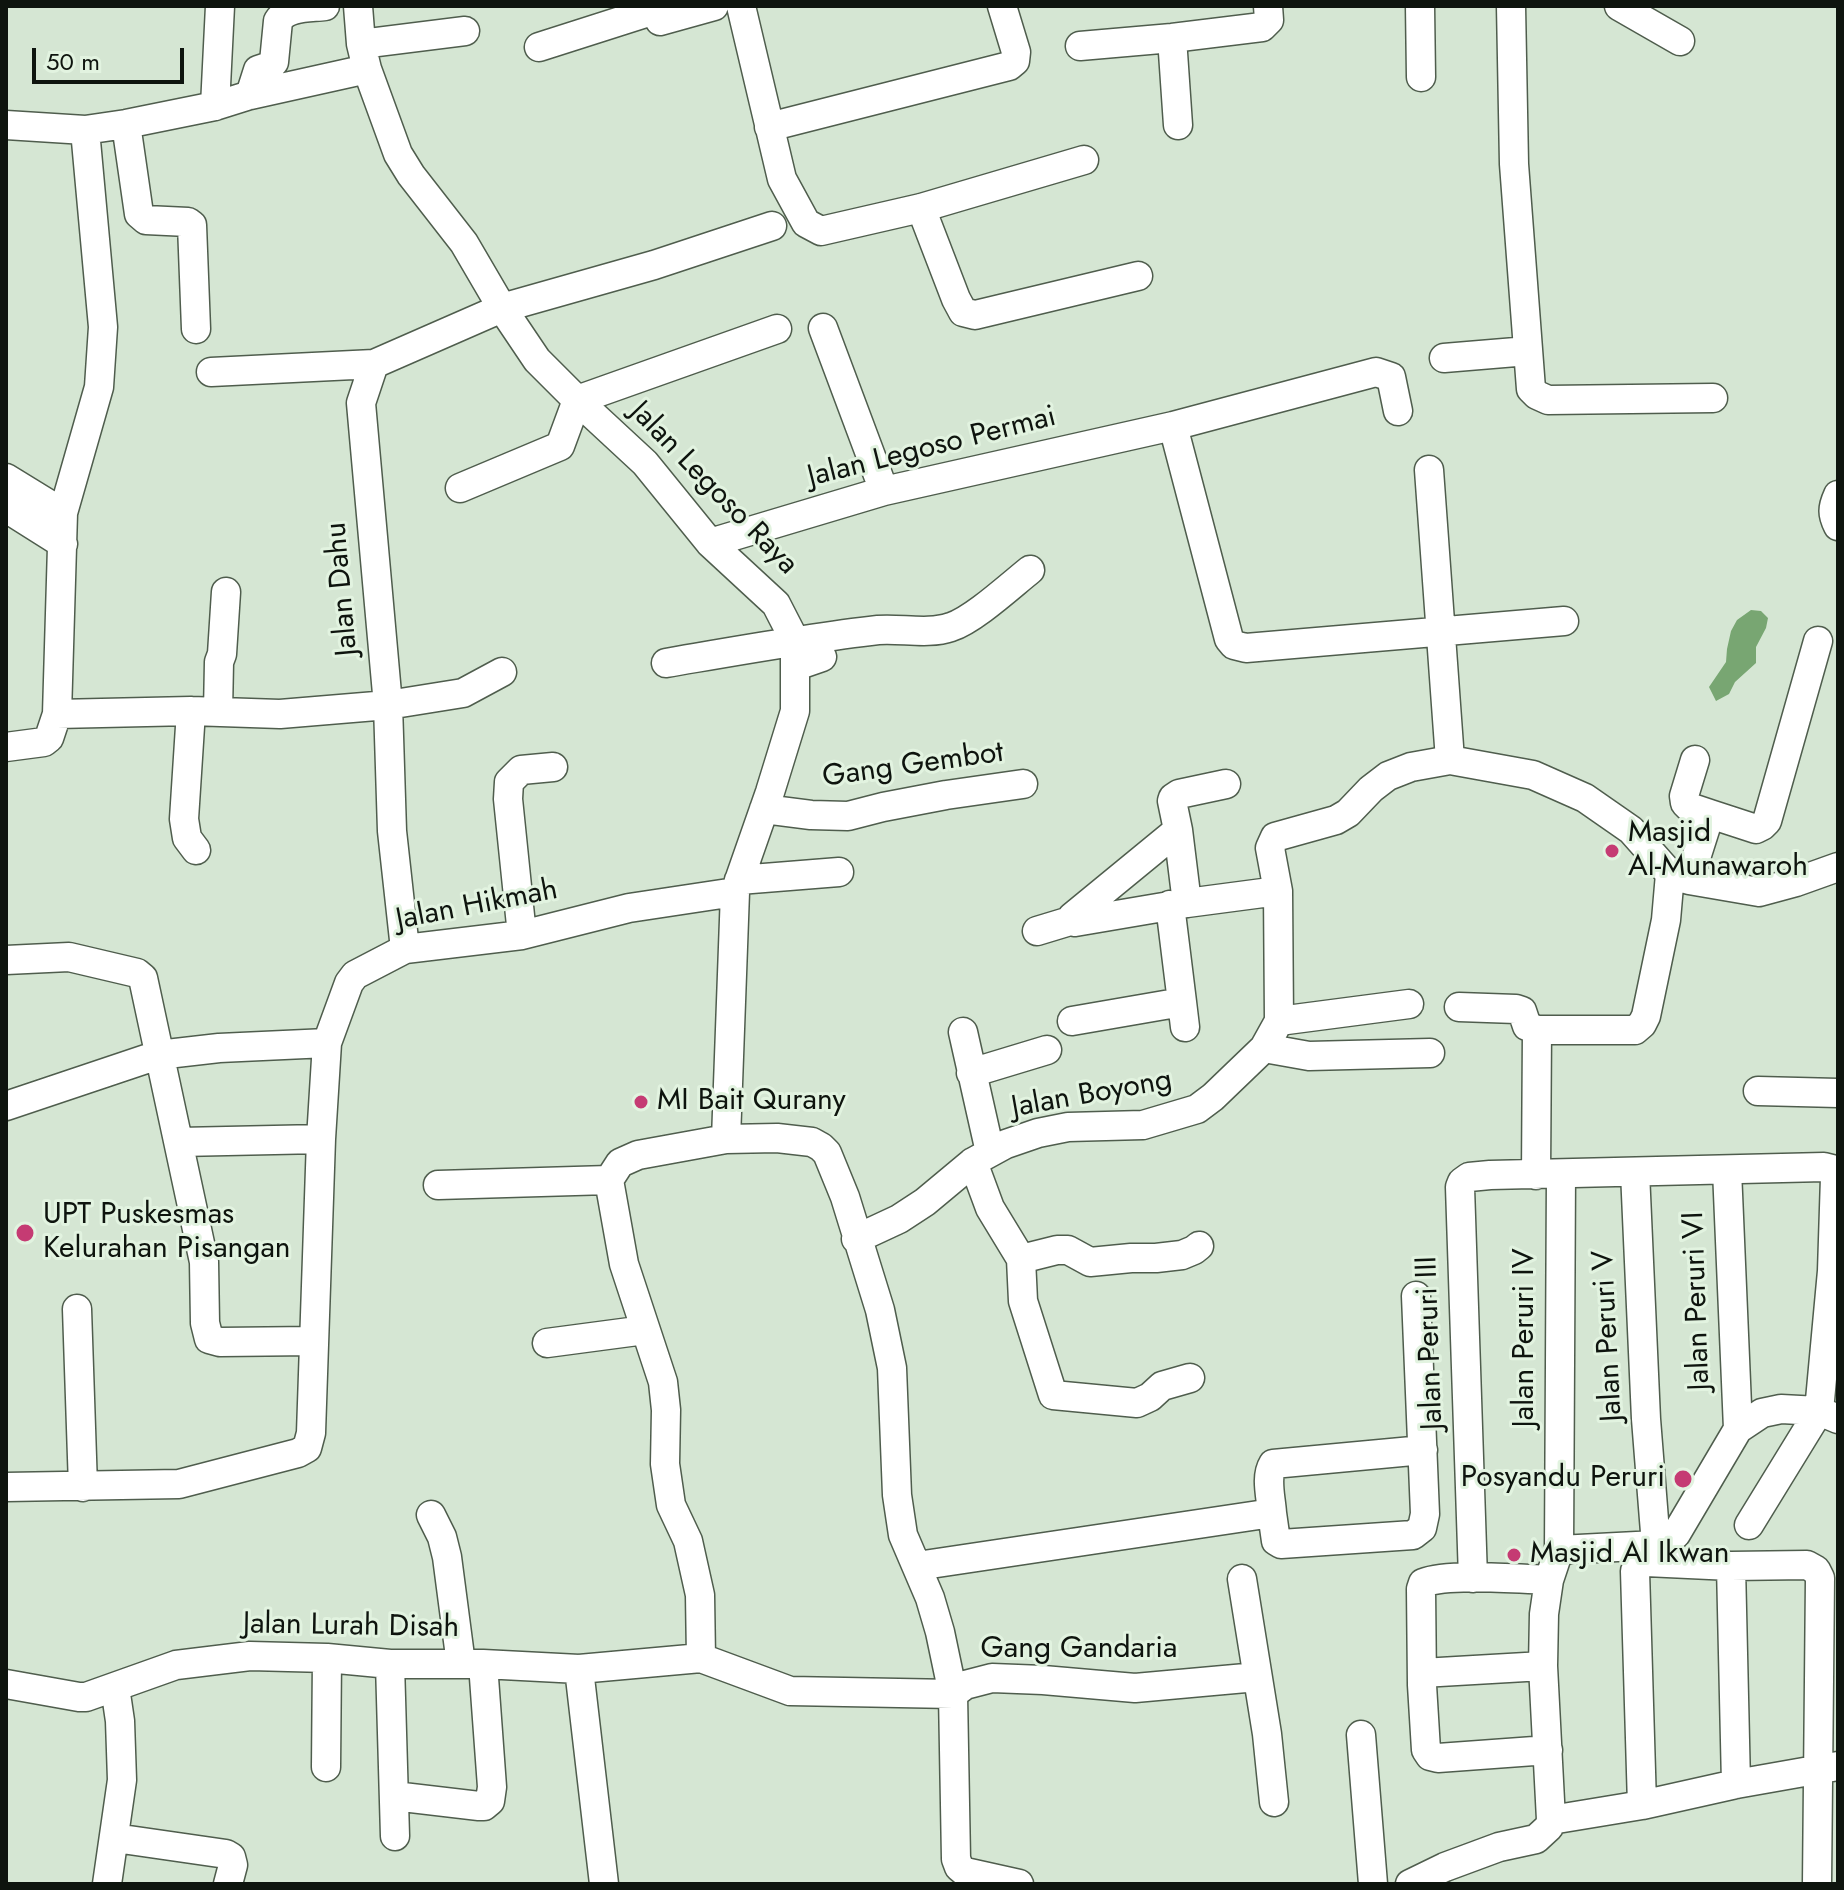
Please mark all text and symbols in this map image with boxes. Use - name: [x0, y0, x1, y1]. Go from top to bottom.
- scale bar: [36, 32, 188, 82]
- text: 50 m: [46, 44, 100, 79]
- street label: Jalan Legoso Raya: [621, 395, 805, 583]
- street label: Jalan Legoso Permai: [804, 400, 1060, 496]
- street label: Jalan Dahu: [319, 521, 367, 657]
- street label: Gang Gembot: [820, 735, 1006, 797]
- place label: Masjid Al-Munawaroh: [1628, 816, 1808, 886]
- marker: Masjid Al-Munawaroh: [1603, 842, 1621, 860]
- street label: Jalan Hikmah: [393, 873, 561, 939]
- street label: Jalan Boyong: [1009, 1063, 1175, 1127]
- place label: MI Bait Qurany: [657, 1084, 846, 1120]
- marker: MI Bait Qurany: [632, 1093, 650, 1111]
- place label: UPT Puskesmas Kelurahan Pisangan: [43, 1198, 291, 1268]
- street label: Jalan Peruri VI: [1677, 1211, 1719, 1391]
- marker: UPT Puskesmas Kelurahan Pisangan: [14, 1222, 36, 1244]
- street label: Jalan Peruri IV: [1508, 1249, 1544, 1427]
- street label: Jalan Peruri V: [1587, 1249, 1631, 1423]
- street label: Jalan Peruri III: [1410, 1255, 1452, 1431]
- place label: Posyandu Peruri: [1461, 1461, 1665, 1497]
- marker: Posyandu Peruri: [1672, 1468, 1694, 1490]
- place label: Masjid Al Ikwan: [1530, 1537, 1729, 1573]
- marker: Masjid Al Ikwan: [1505, 1546, 1523, 1564]
- street label: Jalan Lurah Disah: [243, 1607, 459, 1647]
- street label: Gang Gandaria: [980, 1632, 1178, 1668]

